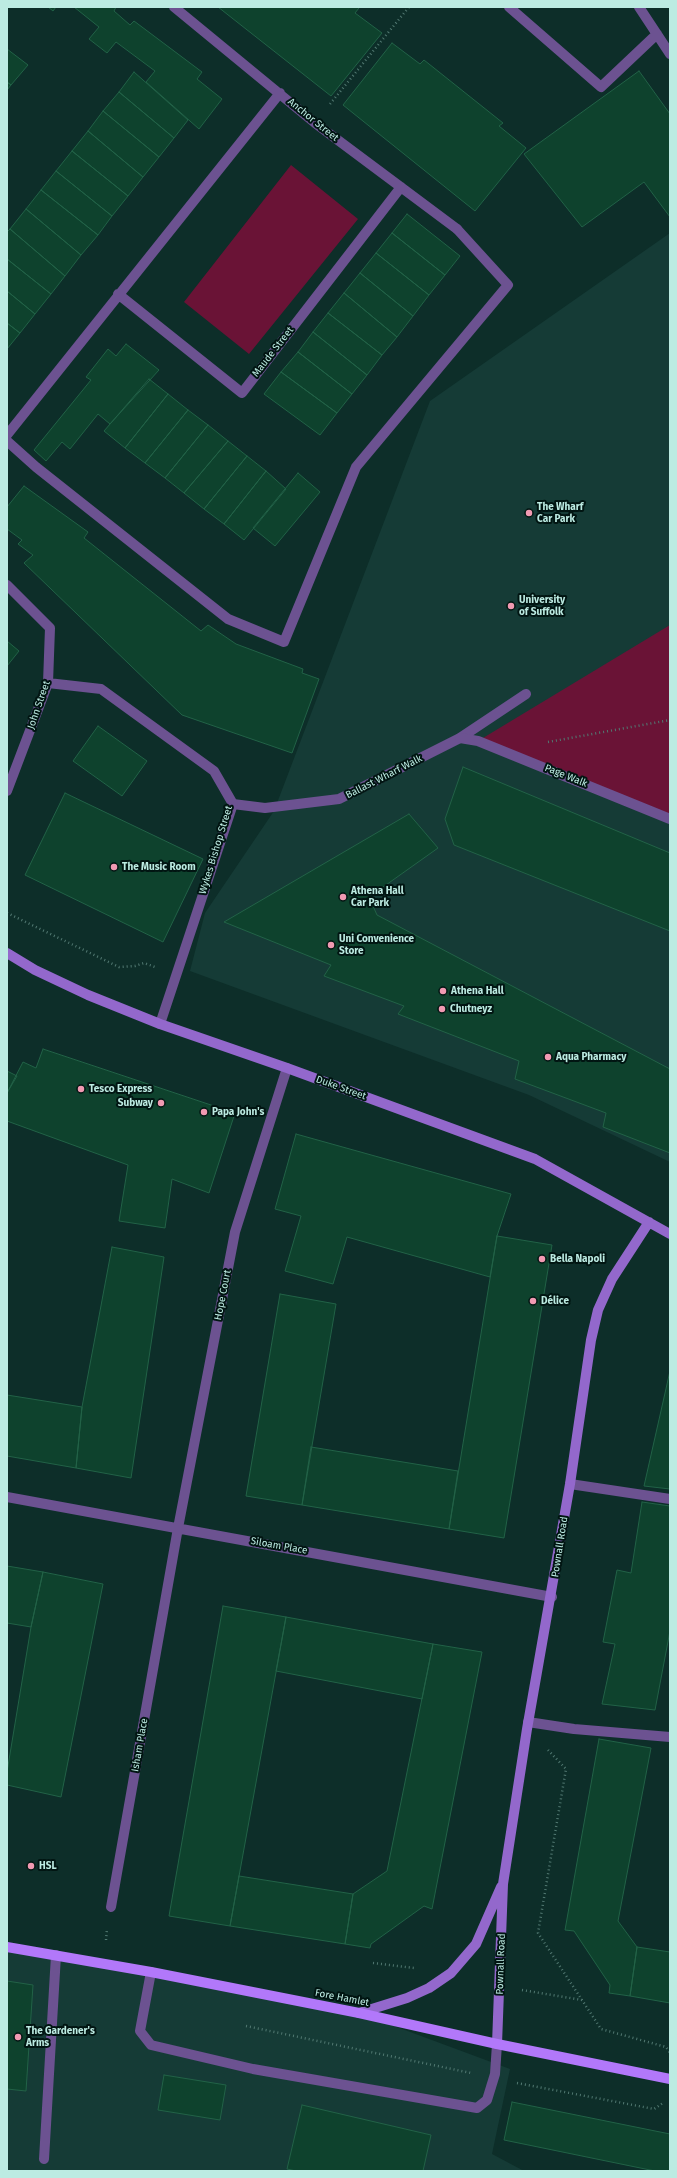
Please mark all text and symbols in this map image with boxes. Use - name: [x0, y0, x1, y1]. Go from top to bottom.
- street label: Anchor Street: [285, 96, 341, 144]
- street label: Maude Street: [250, 325, 296, 379]
- place label: The Wharf Car Park: [537, 501, 583, 524]
- marker: The Wharf Car Park: [524, 508, 534, 518]
- place label: University of Suffolk: [519, 594, 565, 618]
- marker: University of Suffolk: [506, 601, 516, 611]
- street label: John Street: [25, 679, 53, 731]
- street label: Ballast Wharf Walk: [344, 753, 424, 801]
- street label: Page Walk: [543, 762, 589, 790]
- street label: Wykes Bishop Street: [197, 804, 235, 896]
- place label: The Music Room: [122, 861, 196, 873]
- marker: The Music Room: [109, 862, 119, 872]
- place label: Athena Hall Car Park: [351, 885, 404, 908]
- marker: Athena Hall Car Park: [338, 892, 348, 902]
- place label: Uni Convenience Store: [339, 933, 414, 956]
- marker: Uni Convenience Store: [326, 940, 336, 950]
- place label: Athena Hall: [451, 985, 504, 997]
- marker: Athena Hall: [438, 986, 448, 996]
- place label: Chutneyz: [450, 1003, 492, 1015]
- marker: Chutneyz: [437, 1004, 447, 1014]
- place label: Aqua Pharmacy: [556, 1051, 626, 1063]
- marker: Aqua Pharmacy: [543, 1052, 553, 1062]
- street label: Duke Street: [314, 1073, 368, 1103]
- place label: Tesco Express: [89, 1083, 152, 1095]
- marker: Tesco Express: [76, 1084, 86, 1094]
- place label: Subway: [118, 1097, 153, 1109]
- marker: Subway: [156, 1098, 166, 1108]
- place label: Papa John's: [212, 1106, 264, 1118]
- marker: Papa John's: [199, 1107, 209, 1117]
- place label: Bella Napoli: [550, 1253, 605, 1265]
- marker: Bella Napoli: [537, 1254, 547, 1264]
- street label: Hope Court: [212, 1269, 234, 1321]
- place label: Délice: [541, 1295, 569, 1307]
- marker: Délice: [528, 1296, 538, 1306]
- street label: Pownall Road: [549, 1516, 571, 1578]
- street label: Siloam Place: [250, 1535, 308, 1557]
- street label: Isham Place: [129, 1717, 151, 1773]
- place label: HSL: [39, 1860, 57, 1872]
- marker: HSL: [26, 1861, 36, 1871]
- street label: Pownall Road: [494, 1933, 508, 1995]
- street label: Fore Hamlet: [314, 1987, 370, 2009]
- place label: The Gardener's Arms: [26, 2025, 95, 2048]
- marker: The Gardener's Arms: [13, 2032, 23, 2042]

